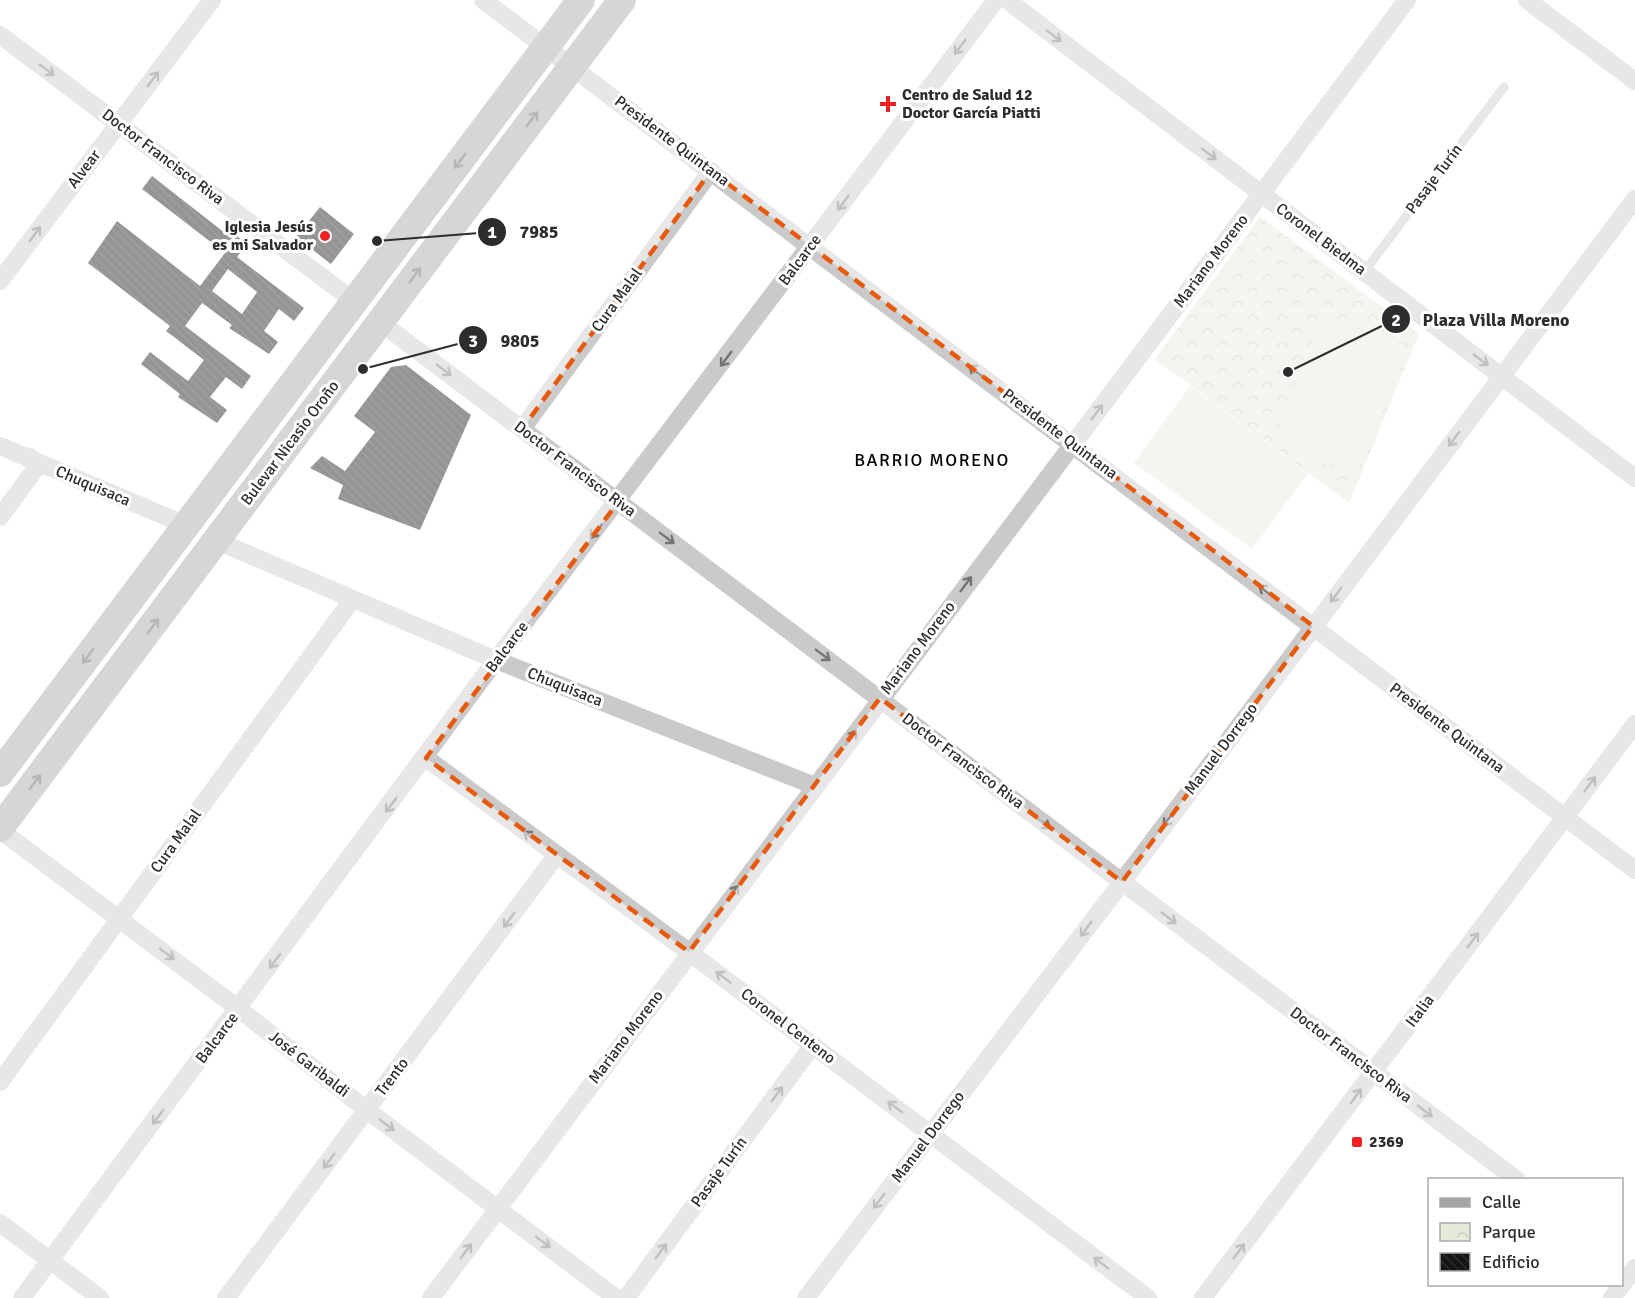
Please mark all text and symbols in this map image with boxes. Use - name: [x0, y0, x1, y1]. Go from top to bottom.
- one-way arrow: [1045, 29, 1061, 42]
- one-way arrow: [954, 38, 967, 54]
- one-way arrow: [38, 64, 54, 76]
- one-way arrow: [146, 71, 159, 87]
- place label: Centro de Salud 12 Doctor García Piatti: [902, 85, 1041, 123]
- street label: Presidente Quintana: [611, 91, 733, 191]
- marker: Centro de Salud 12 Doctor García Piatti: [879, 95, 897, 113]
- street label: Doctor Francisco Riva: [98, 105, 228, 209]
- one-way arrow: [526, 112, 539, 128]
- street label: Pasaje Turín: [1401, 140, 1467, 218]
- street label: Alvear: [63, 146, 105, 192]
- one-way arrow: [1200, 148, 1216, 160]
- one-way arrow: [454, 153, 467, 169]
- one-way arrow: [837, 194, 850, 210]
- street label: Coronel Biedma: [1272, 198, 1370, 280]
- street label: Mariano Moreno: [1169, 210, 1253, 312]
- callout: 7985: [477, 214, 570, 250]
- place label: Iglesia Jesús es mi Salvador: [212, 217, 314, 255]
- text: 1: [487, 221, 497, 243]
- text: 7985: [520, 221, 558, 243]
- one-way arrow: [29, 227, 42, 243]
- marker: Iglesia Jesús es mi Salvador: [318, 229, 332, 243]
- street label: Balcarce: [774, 230, 826, 290]
- street label: Cura Malal: [587, 264, 647, 336]
- one-way arrow: [409, 268, 422, 284]
- callout: Plaza Villa Moreno: [1381, 301, 1581, 337]
- text: 2: [1391, 309, 1401, 331]
- text: Plaza Villa Moreno: [1423, 309, 1569, 331]
- callout: 9805: [458, 322, 551, 358]
- text: 3: [468, 330, 478, 352]
- text: 9805: [501, 330, 539, 352]
- one-way arrow: [720, 350, 733, 366]
- one-way arrow: [1473, 354, 1489, 367]
- one-way arrow: [435, 364, 451, 376]
- one-way arrow: [968, 364, 984, 377]
- street label: Bulevar Nicasio Oroño: [237, 377, 343, 509]
- street label: Presidente Quintana: [999, 384, 1121, 484]
- one-way arrow: [1090, 405, 1103, 421]
- street label: Doctor Francisco Riva: [510, 417, 640, 521]
- one-way arrow: [1447, 431, 1460, 447]
- district label: BARRIO MORENO: [854, 449, 1010, 471]
- street label: Chuquisaca: [53, 461, 133, 511]
- one-way arrow: [590, 523, 603, 539]
- one-way arrow: [658, 531, 674, 544]
- one-way arrow: [960, 577, 972, 593]
- one-way arrow: [1258, 585, 1274, 598]
- one-way arrow: [1330, 587, 1343, 603]
- street label: Mariano Moreno: [876, 597, 960, 699]
- street label: Balcarce: [481, 617, 533, 677]
- one-way arrow: [146, 618, 159, 634]
- one-way arrow: [82, 648, 95, 664]
- one-way arrow: [814, 648, 830, 661]
- street label: Chuquisaca: [524, 663, 606, 711]
- street label: Presidente Quintana: [1386, 678, 1508, 778]
- street label: Manuel Dorrego: [1180, 699, 1262, 799]
- street label: Doctor Francisco Riva: [898, 709, 1028, 813]
- one-way arrow: [845, 730, 857, 746]
- one-way arrow: [29, 774, 42, 790]
- one-way arrow: [1584, 776, 1596, 792]
- one-way arrow: [385, 796, 397, 812]
- street label: Cura Malal: [146, 805, 206, 877]
- one-way arrow: [1163, 810, 1176, 826]
- one-way arrow: [1035, 816, 1051, 829]
- one-way arrow: [524, 831, 540, 844]
- one-way arrow: [727, 886, 740, 902]
- one-way arrow: [1160, 911, 1176, 924]
- one-way arrow: [502, 912, 515, 928]
- one-way arrow: [1080, 921, 1093, 937]
- one-way arrow: [1467, 932, 1480, 948]
- one-way arrow: [158, 948, 174, 960]
- one-way arrow: [268, 953, 281, 969]
- one-way arrow: [715, 971, 731, 983]
- street label: Coronel Centeno: [737, 984, 839, 1068]
- street label: Mariano Moreno: [584, 986, 668, 1088]
- street label: Italia: [1401, 991, 1439, 1031]
- street label: Doctor Francisco Riva: [1286, 1003, 1416, 1107]
- street label: Balcarce: [191, 1008, 243, 1068]
- street label: José Garibaldi: [265, 1026, 353, 1102]
- street label: Trento: [371, 1054, 413, 1100]
- one-way arrow: [770, 1087, 783, 1103]
- street label: Manuel Dorrego: [887, 1087, 969, 1187]
- one-way arrow: [1350, 1088, 1363, 1104]
- one-way arrow: [887, 1101, 903, 1114]
- one-way arrow: [1417, 1104, 1433, 1117]
- one-way arrow: [152, 1109, 164, 1125]
- one-way arrow: [379, 1118, 395, 1131]
- place label: 2369: [1369, 1132, 1404, 1152]
- street label: Pasaje Turín: [687, 1133, 751, 1211]
- marker: 2369: [1350, 1135, 1364, 1149]
- one-way arrow: [323, 1152, 336, 1168]
- legend: [1428, 1178, 1623, 1286]
- text: Calle: [1482, 1191, 1521, 1213]
- one-way arrow: [873, 1193, 886, 1209]
- text: Parque: [1482, 1221, 1536, 1243]
- one-way arrow: [534, 1236, 550, 1249]
- one-way arrow: [654, 1243, 667, 1259]
- one-way arrow: [459, 1244, 472, 1260]
- one-way arrow: [1232, 1244, 1245, 1260]
- text: Edificio: [1482, 1251, 1540, 1273]
- one-way arrow: [1093, 1256, 1109, 1269]

